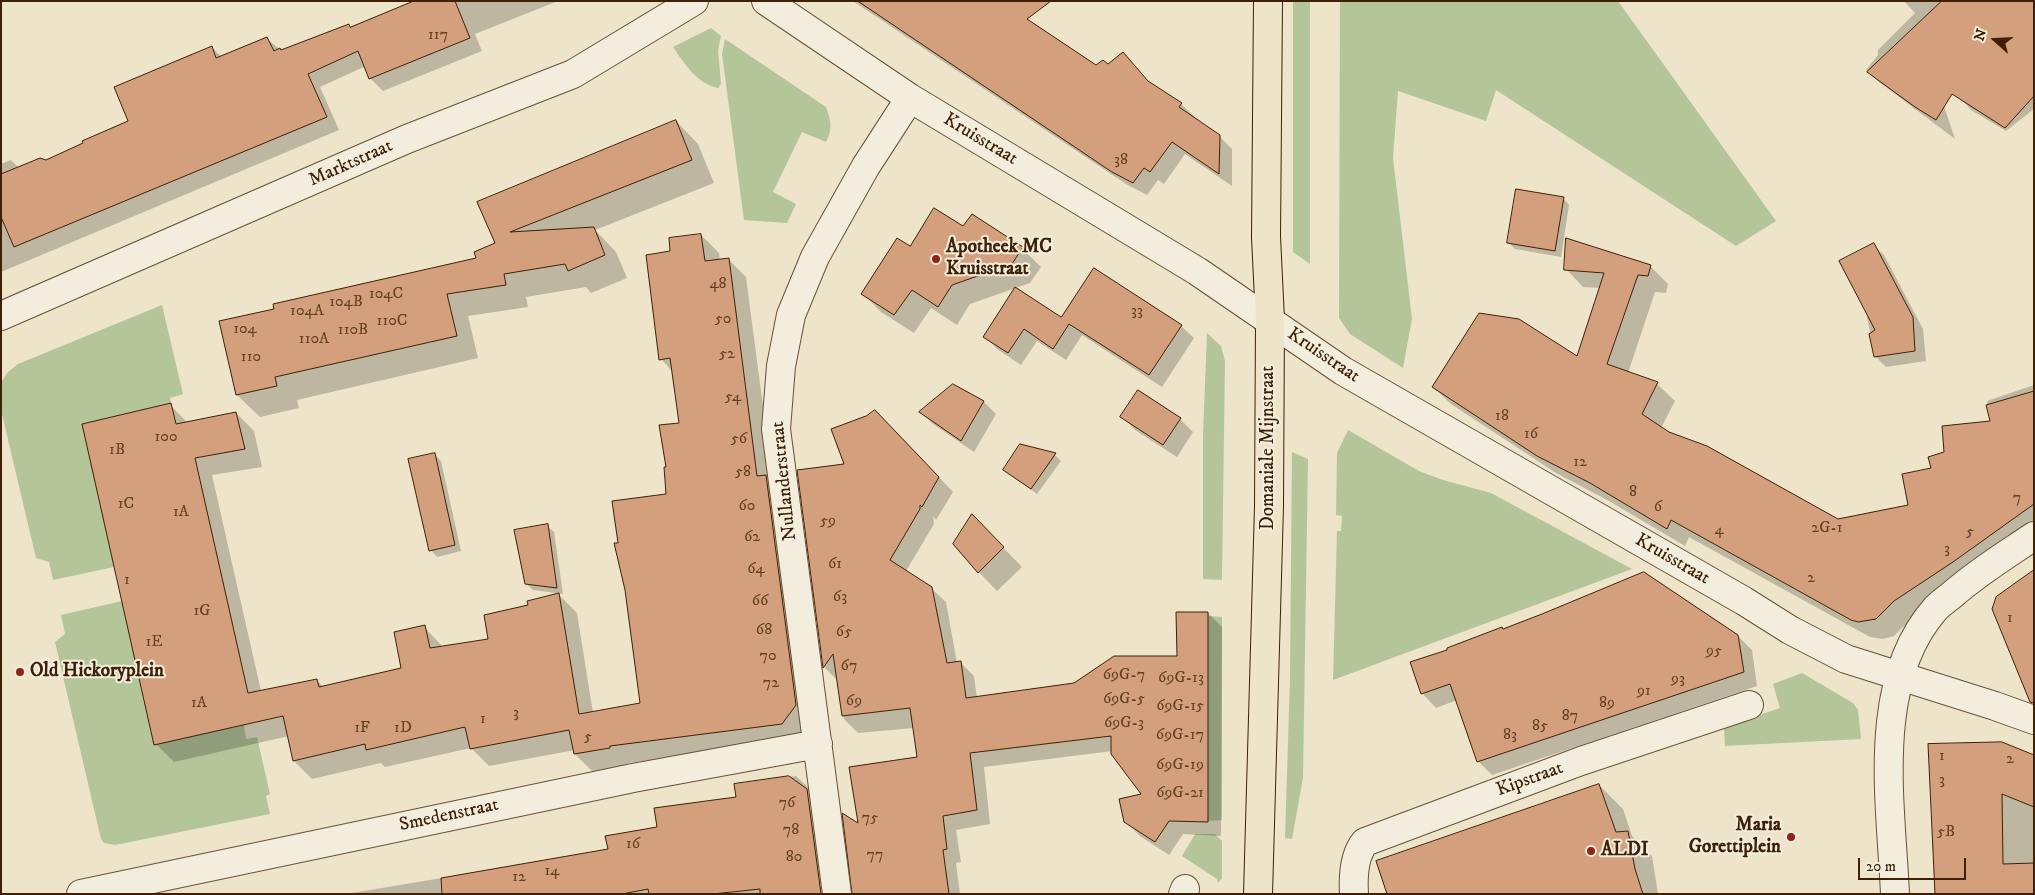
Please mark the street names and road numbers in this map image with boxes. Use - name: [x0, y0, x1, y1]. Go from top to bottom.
- street label: Kruisstraat: [939, 109, 1021, 171]
- street label: Marktstraat: [305, 135, 397, 193]
- street label: Kruisstraat: [1282, 323, 1364, 389]
- street label: Domaniale Mijnstraat: [1258, 366, 1280, 530]
- street label: Nullanderstraat: [767, 420, 803, 542]
- street label: Kruisstraat: [1631, 529, 1713, 591]
- street label: Kipstraat: [1493, 757, 1567, 803]
- street label: Smedenstraat: [397, 794, 501, 838]

